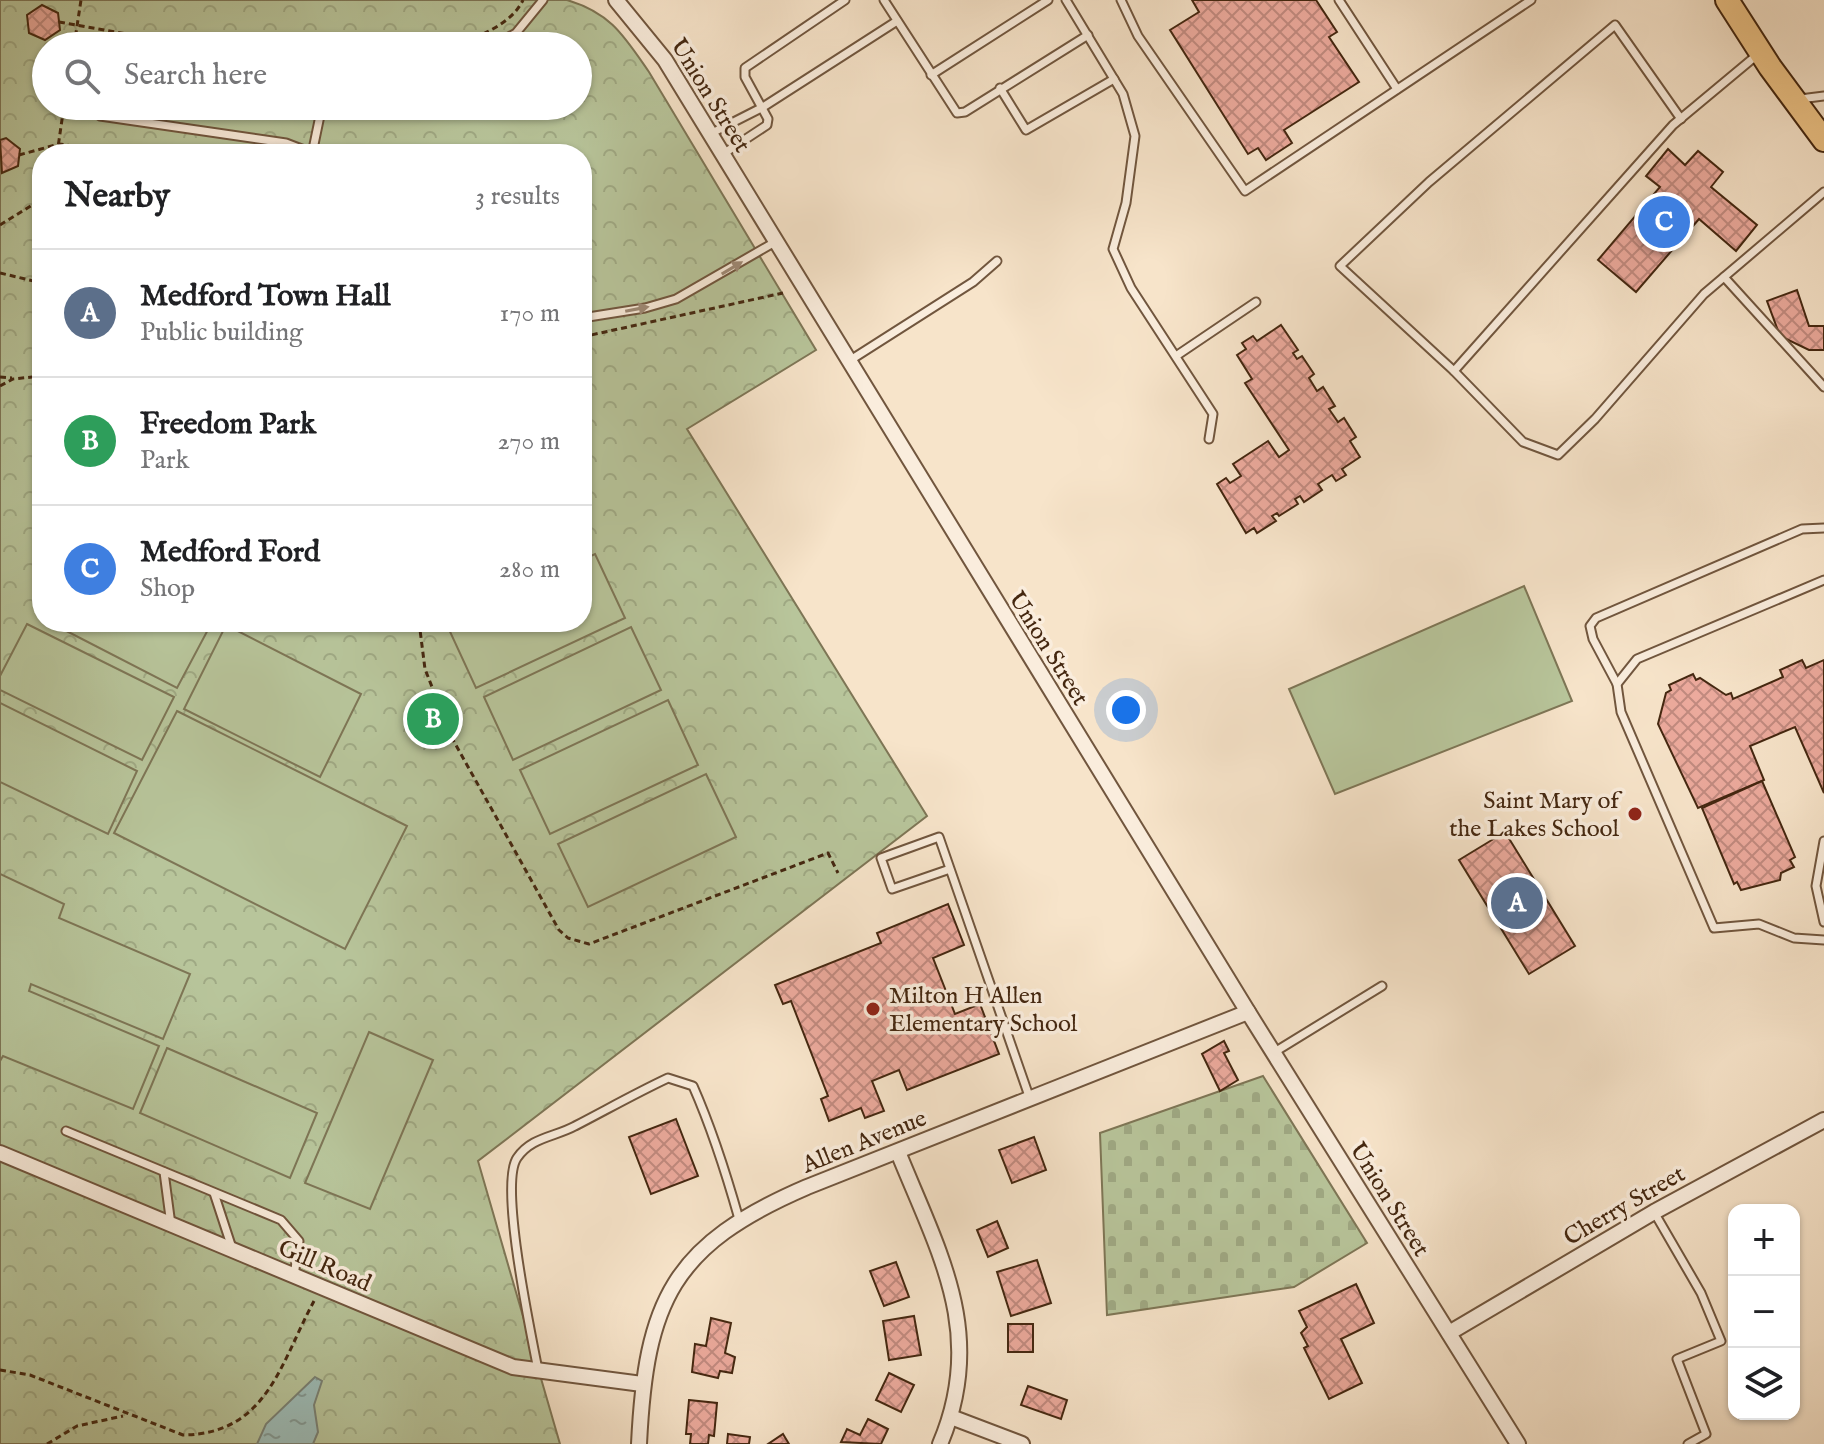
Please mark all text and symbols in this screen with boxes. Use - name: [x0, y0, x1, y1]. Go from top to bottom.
- search box: [32, 32, 592, 120]
- street label: Union Street: [662, 33, 757, 159]
- icon: search: [60, 54, 104, 98]
- text: Search here: [124, 57, 267, 95]
- text: Nearby: [64, 175, 170, 218]
- text: 3 results: [475, 180, 560, 213]
- pin: C: [1638, 192, 1690, 252]
- one-way arrow: [721, 261, 743, 275]
- text: Medford Town Hall: [140, 278, 390, 316]
- text: A: [81, 297, 99, 330]
- text: 170 m: [500, 297, 560, 330]
- one-way arrow: [624, 303, 649, 315]
- text: Public building: [140, 316, 303, 349]
- text: Freedom Park: [140, 406, 316, 444]
- text: B: [81, 425, 99, 458]
- text: 270 m: [497, 425, 560, 458]
- text: Park: [140, 444, 189, 477]
- text: Medford Ford: [140, 534, 320, 572]
- text: C: [81, 553, 99, 586]
- text: 280 m: [499, 553, 560, 586]
- text: Shop: [140, 572, 195, 605]
- street label: Union Street: [1000, 586, 1095, 712]
- pin: B: [407, 689, 459, 749]
- your location: [1106, 690, 1146, 730]
- place label: Saint Mary of the Lakes School: [1449, 786, 1623, 845]
- marker: Saint Mary of the Lakes School: [1626, 805, 1644, 823]
- pin: A: [1491, 873, 1543, 933]
- place label: Milton H Allen Elementary School: [889, 981, 1078, 1040]
- marker: Milton H Allen Elementary School: [864, 1000, 882, 1018]
- street label: Allen Avenue: [797, 1103, 931, 1182]
- street label: Union Street: [1341, 1137, 1436, 1263]
- street label: Cherry Street: [1558, 1159, 1691, 1254]
- map controls: [1728, 1204, 1800, 1420]
- button: +: [1728, 1204, 1800, 1276]
- street label: Gill Road: [273, 1233, 376, 1300]
- button: −: [1728, 1276, 1800, 1348]
- button: layers: [1728, 1348, 1800, 1420]

